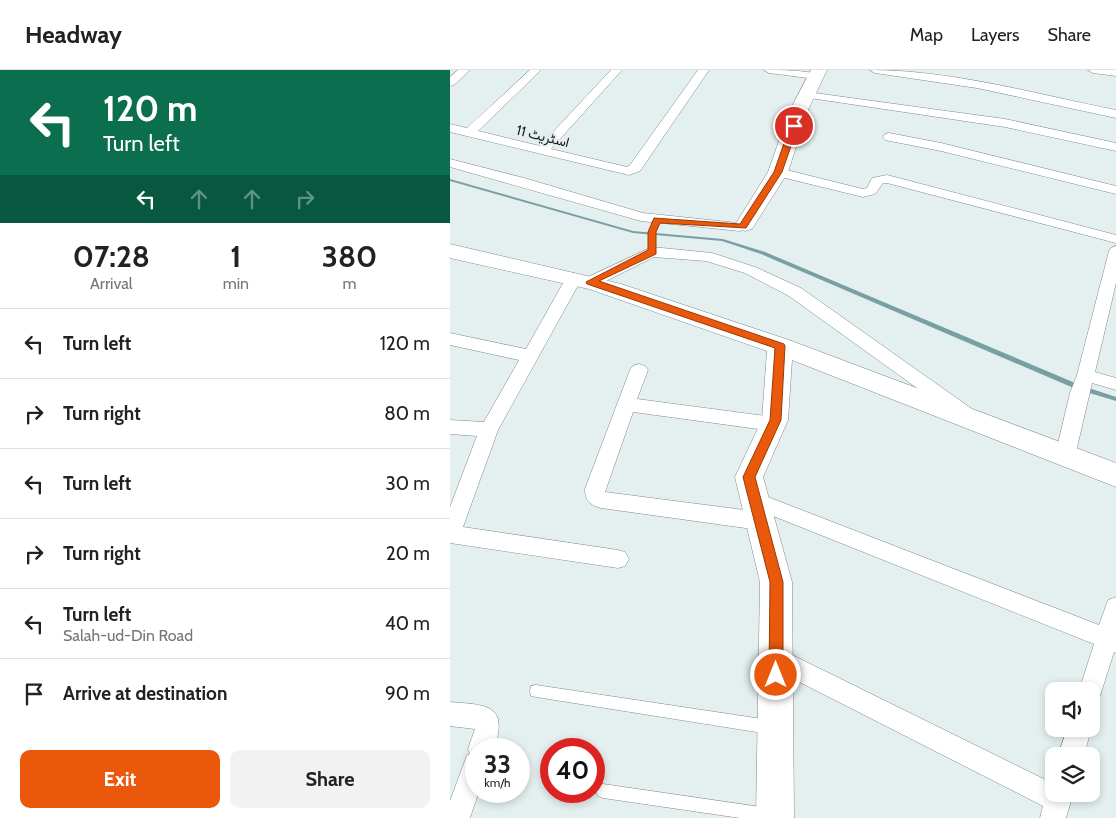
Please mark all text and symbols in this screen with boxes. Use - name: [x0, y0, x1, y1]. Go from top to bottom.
- text: Headway: [25, 20, 122, 49]
- text: Map: [910, 24, 943, 46]
- text: Layers: [971, 24, 1020, 46]
- text: Share: [1048, 24, 1091, 46]
- text: 120 m: [103, 87, 197, 130]
- icon: left: [20, 90, 85, 155]
- pin: [773, 105, 815, 147]
- icon: arrive: [780, 112, 808, 140]
- street label: اسٹریٹ 11: [515, 121, 571, 151]
- text: Turn left: [103, 130, 180, 157]
- icon: left: [132, 185, 160, 213]
- icon: ahead: [185, 185, 213, 213]
- icon: ahead: [238, 185, 266, 213]
- icon: right: [291, 185, 319, 213]
- text: 07:28: [73, 238, 150, 275]
- text: 1: [230, 238, 241, 275]
- text: 380: [322, 238, 377, 275]
- text: Arrival: [90, 274, 133, 293]
- text: min: [223, 274, 249, 293]
- text: m: [342, 274, 357, 293]
- icon: left: [20, 330, 48, 358]
- text: Turn left: [63, 332, 131, 355]
- text: 120 m: [380, 332, 430, 355]
- icon: right: [20, 400, 48, 428]
- text: Turn right: [63, 402, 141, 425]
- text: 80 m: [384, 402, 430, 425]
- icon: left: [20, 470, 48, 498]
- text: Turn left: [63, 472, 131, 495]
- text: 30 m: [386, 472, 430, 495]
- icon: right: [20, 540, 48, 568]
- text: Turn right: [63, 542, 141, 565]
- text: 20 m: [386, 542, 430, 565]
- text: Turn left: [63, 603, 131, 626]
- icon: left: [20, 610, 48, 638]
- text: 40 m: [385, 612, 430, 635]
- text: Salah-ud-Din Road: [63, 626, 193, 645]
- position arrow: [749, 648, 801, 700]
- icon: arrive: [20, 680, 48, 708]
- text: Arrive at destination: [63, 682, 227, 705]
- text: 90 m: [385, 682, 430, 705]
- map controls: [1045, 682, 1100, 802]
- button: sound: [1045, 682, 1100, 737]
- speed limit sign: 40: [540, 738, 605, 803]
- button: layers: [1045, 747, 1100, 802]
- text: 33: [484, 749, 511, 779]
- button: Exit: [20, 750, 220, 808]
- button: Share: [230, 750, 430, 808]
- text: km/h: [484, 775, 511, 790]

